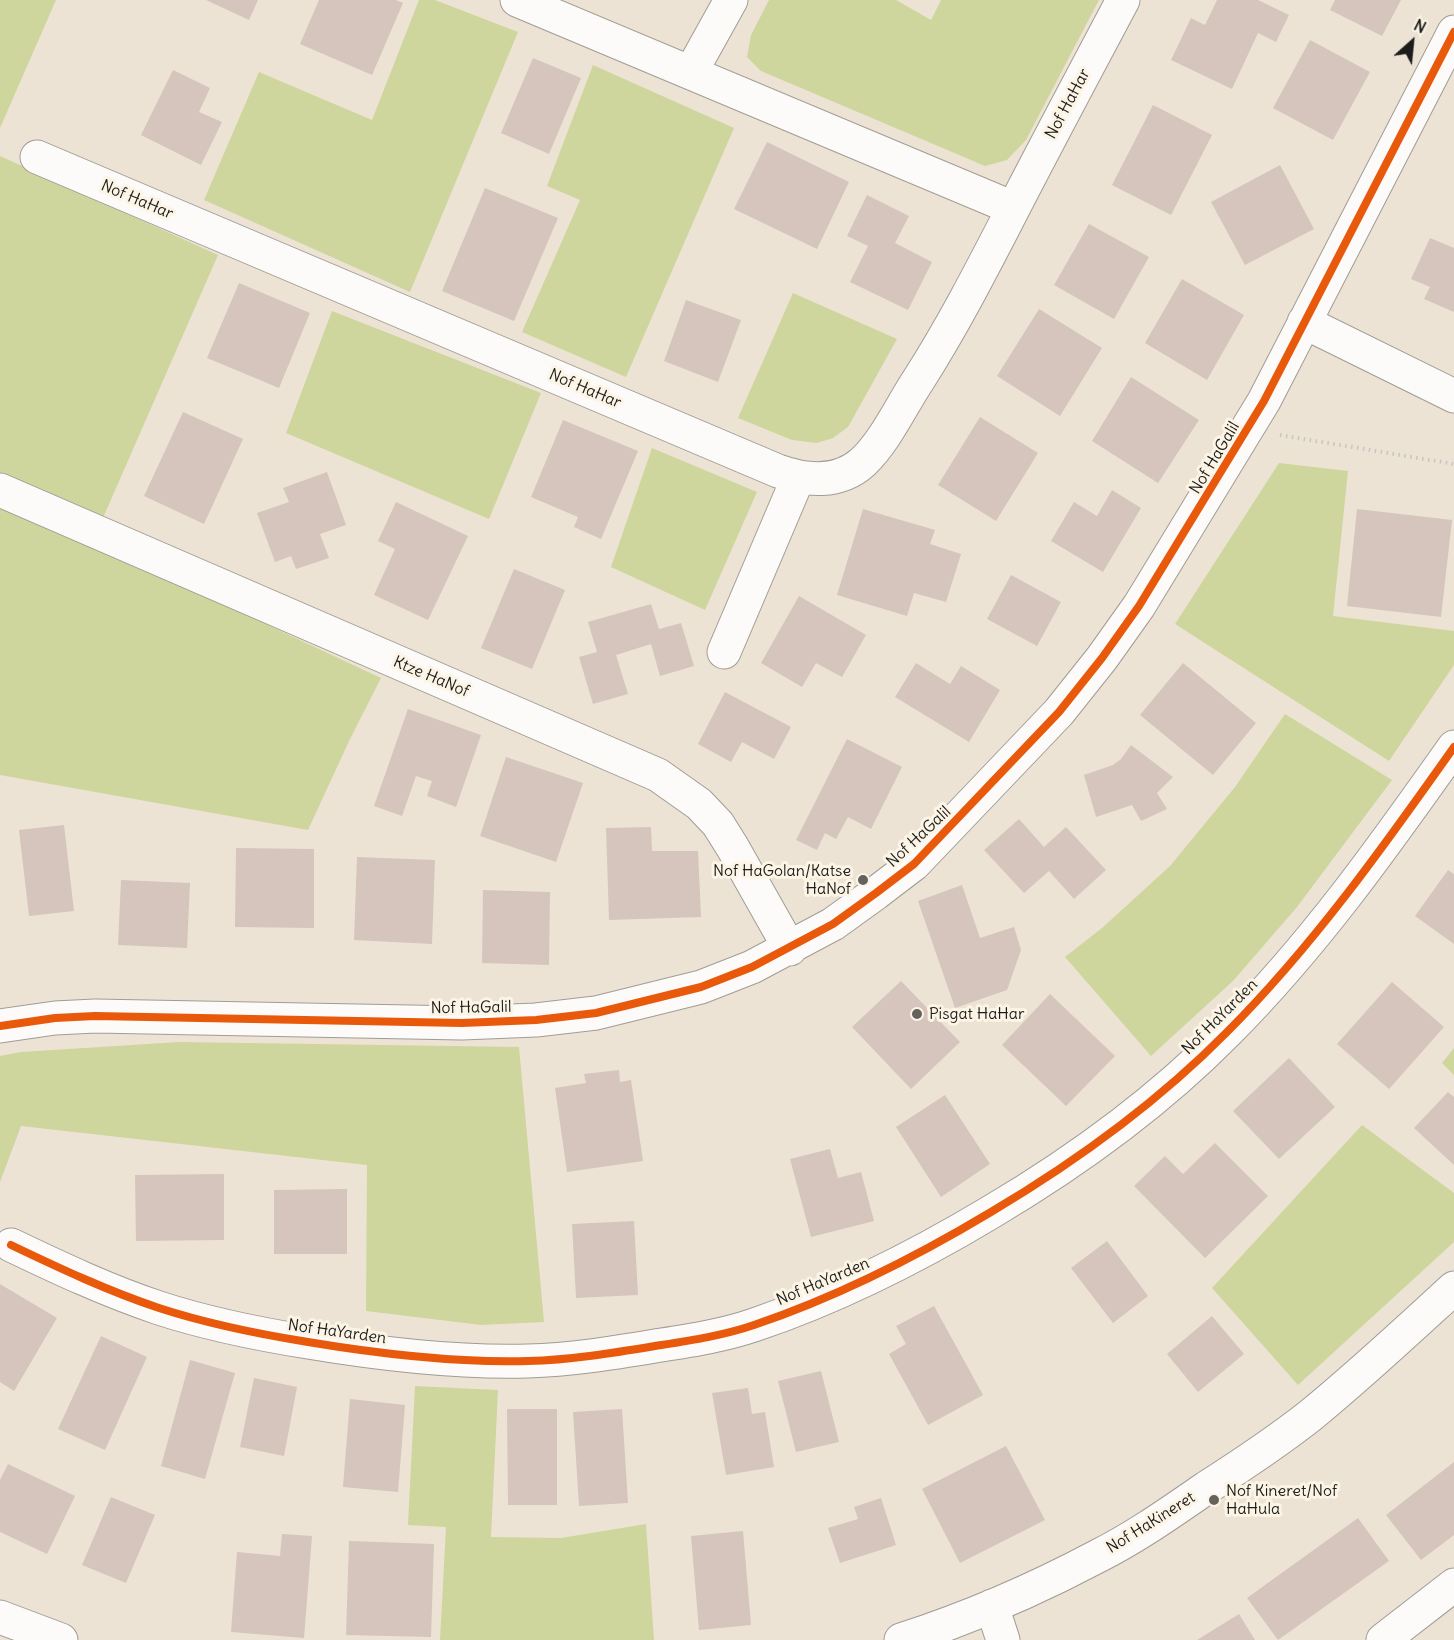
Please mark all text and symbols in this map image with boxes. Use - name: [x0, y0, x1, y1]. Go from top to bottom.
- north arrow: [1382, 12, 1442, 72]
- text: N: [1411, 15, 1430, 37]
- street label: Nof HaHar: [1042, 66, 1094, 142]
- street label: Nof HaHar: [98, 176, 176, 224]
- street label: Nof HaHar: [546, 365, 624, 413]
- street label: Nof HaGalil: [1186, 418, 1244, 498]
- street label: Ktze HaNof: [390, 652, 472, 702]
- street label: Nof HaGalil: [883, 802, 955, 872]
- place label: Nof HaGolan/Katse HaNof: [713, 861, 851, 899]
- marker: Nof HaGolan/Katse HaNof: [856, 873, 870, 887]
- street label: Nof HaYarden: [1178, 975, 1262, 1059]
- street label: Nof HaGalil: [430, 998, 512, 1018]
- place label: Pisgat HaHar: [929, 1004, 1025, 1024]
- marker: Pisgat HaHar: [910, 1007, 924, 1021]
- street label: Nof HaYarden: [774, 1254, 872, 1310]
- street label: Nof HaYarden: [287, 1316, 387, 1348]
- place label: Nof Kineret/Nof HaHula: [1226, 1481, 1337, 1519]
- street label: Nof HaKineret: [1103, 1488, 1199, 1558]
- marker: Nof Kineret/Nof HaHula: [1207, 1493, 1221, 1507]

